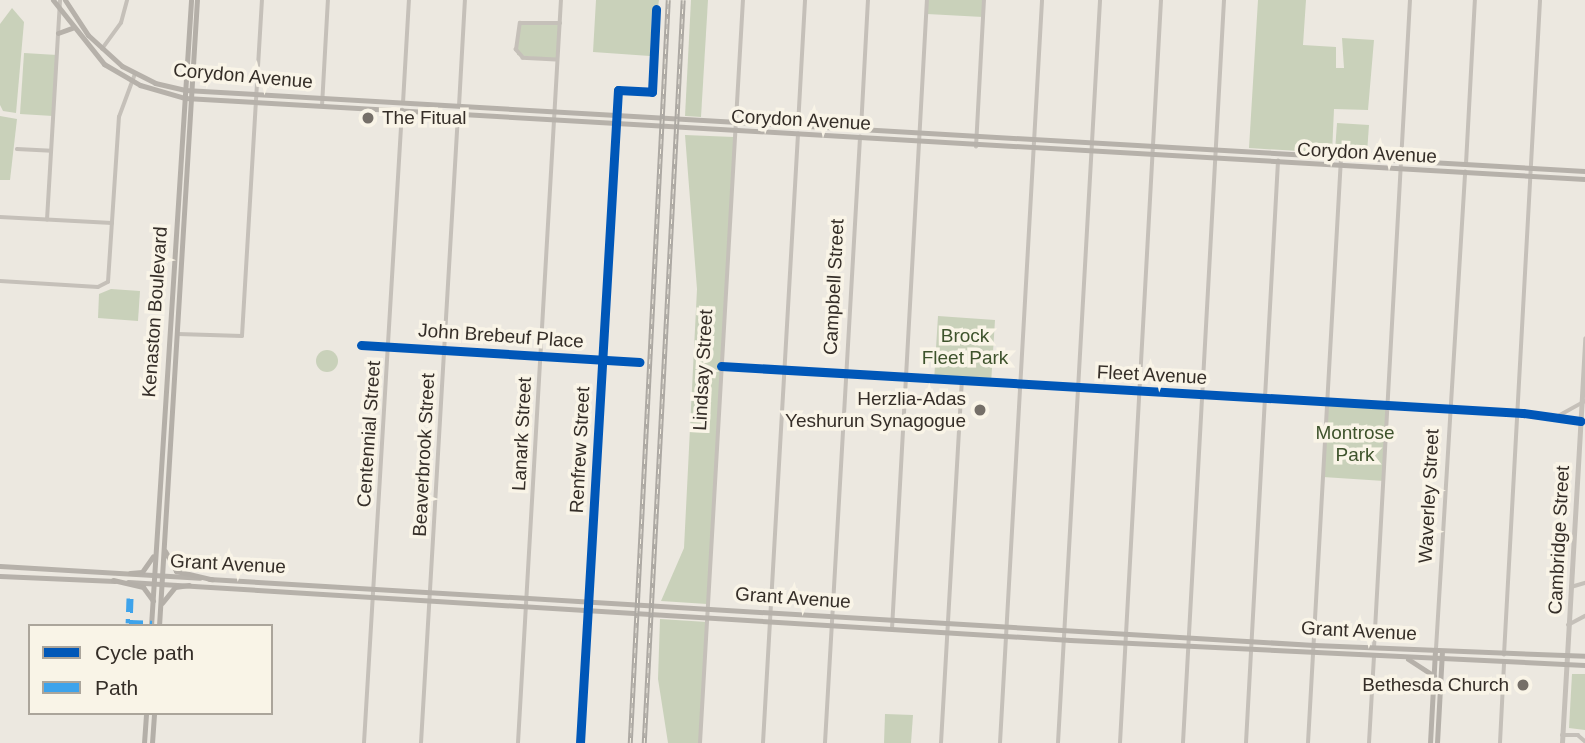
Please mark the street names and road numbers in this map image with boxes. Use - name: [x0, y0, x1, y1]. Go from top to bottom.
- street label: Corydon Avenue: [172, 58, 314, 94]
- street label: Corydon Avenue: [730, 105, 872, 135]
- street label: Corydon Avenue: [1296, 138, 1438, 168]
- street label: Campbell Street: [819, 218, 849, 356]
- street label: Kenaston Boulevard: [138, 226, 172, 398]
- street label: Lindsay Street: [688, 309, 718, 431]
- street label: John Brebeuf Place: [417, 319, 585, 353]
- street label: Centennial Street: [353, 360, 385, 508]
- street label: Fleet Avenue: [1096, 361, 1208, 389]
- street label: Beaverbrook Street: [408, 373, 440, 537]
- street label: Lanark Street: [508, 376, 536, 492]
- street label: Renfrew Street: [565, 386, 595, 514]
- street label: Waverley Street: [1414, 428, 1444, 564]
- street label: Cambridge Street: [1544, 465, 1574, 615]
- street label: Grant Avenue: [169, 550, 287, 578]
- street label: Grant Avenue: [734, 583, 852, 613]
- street label: Grant Avenue: [1300, 617, 1418, 645]

